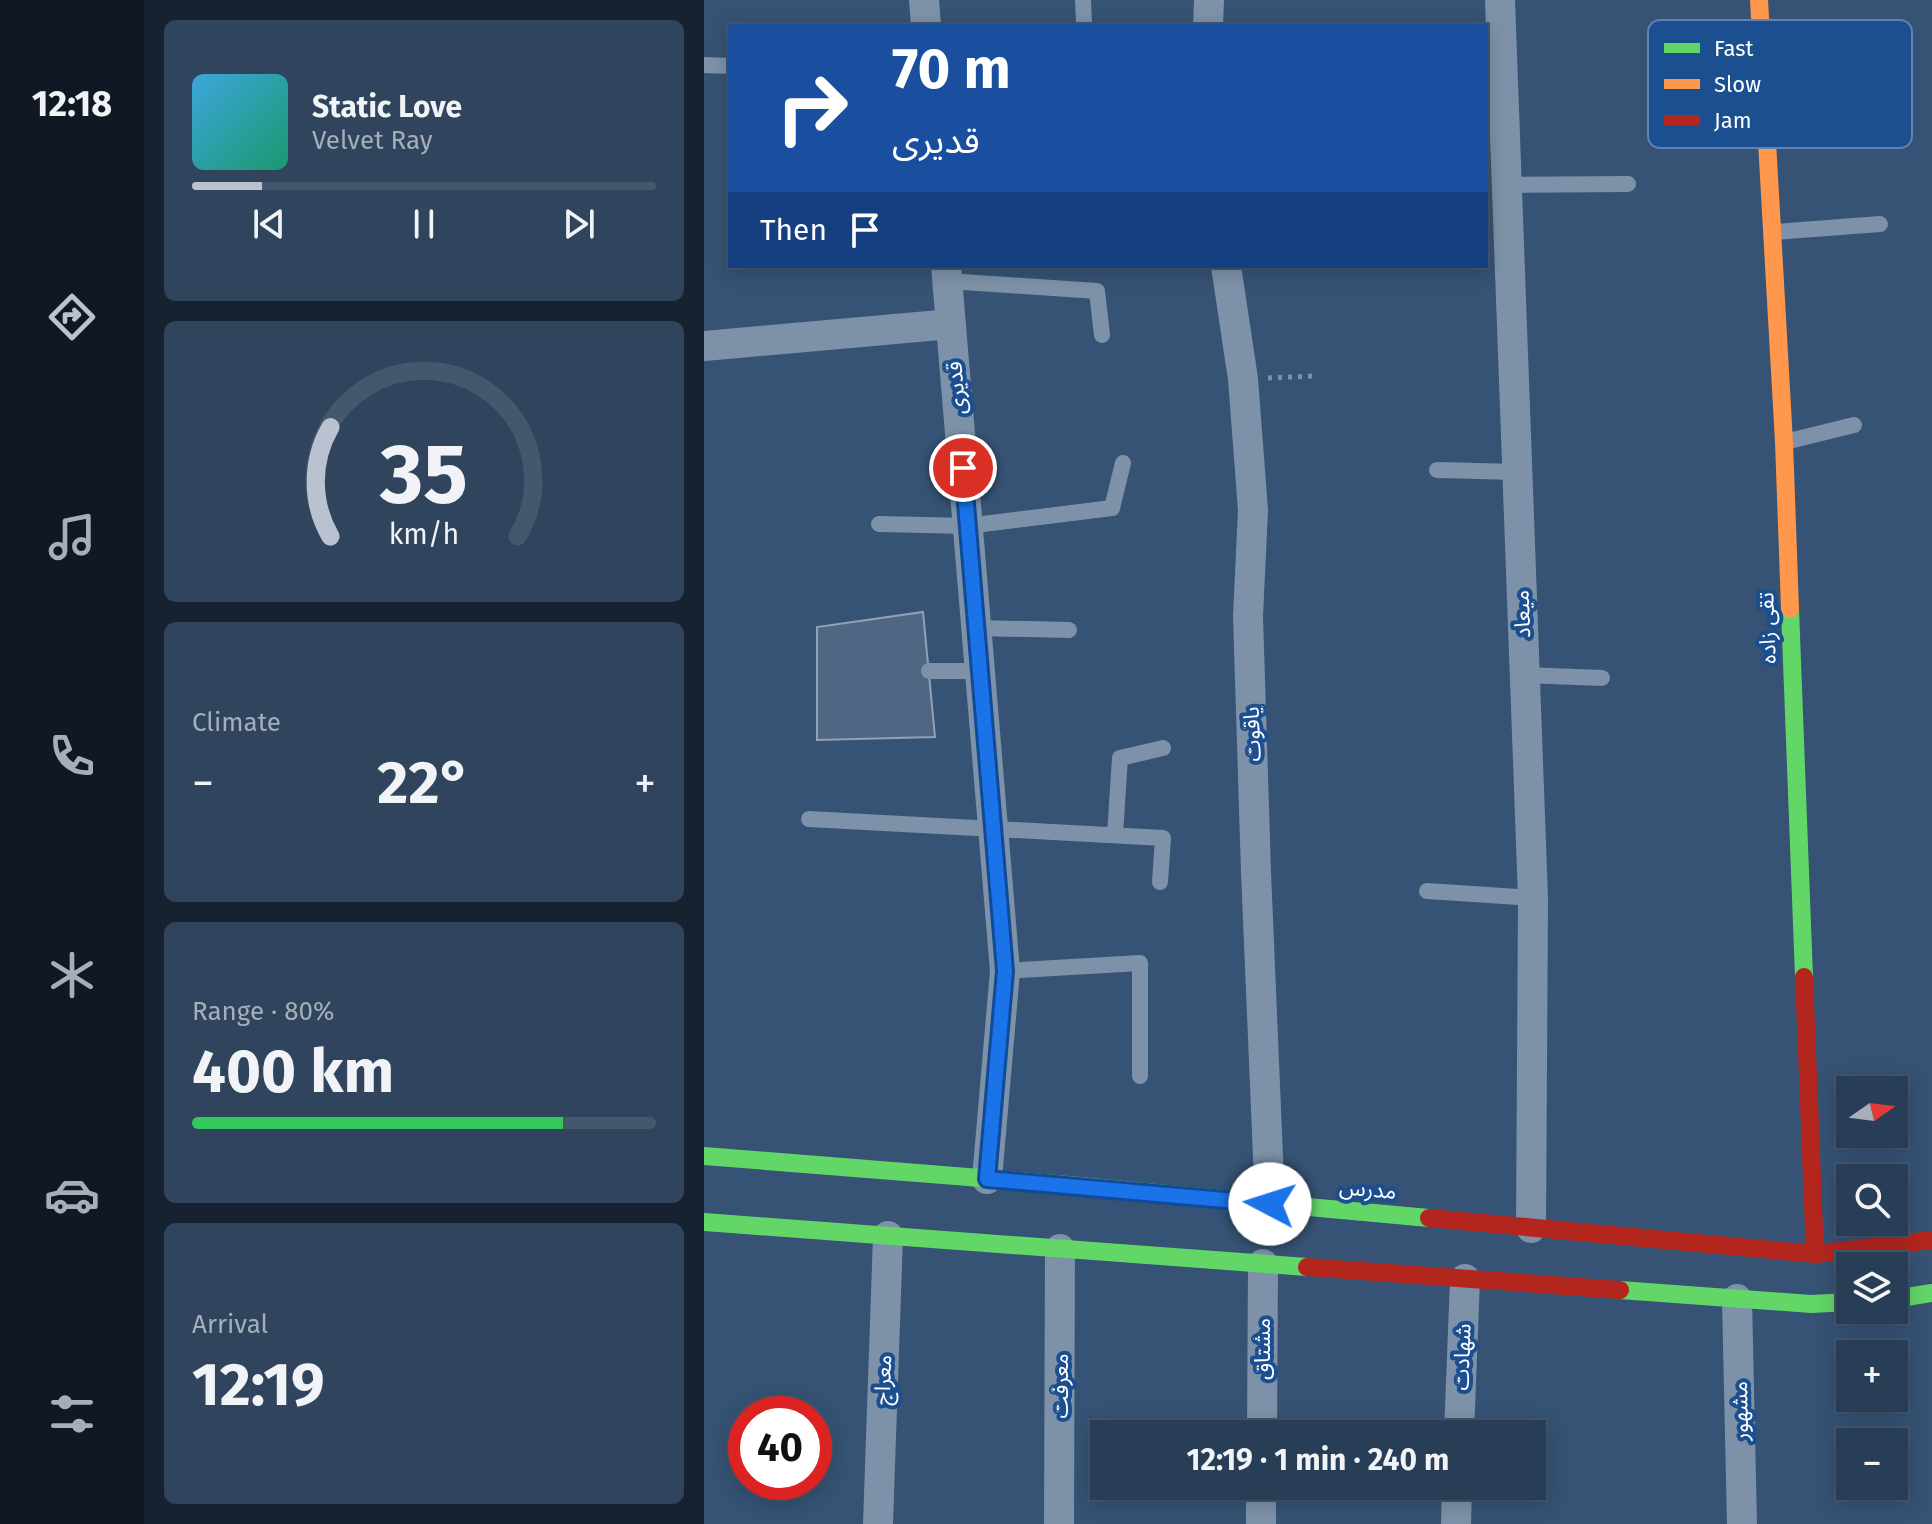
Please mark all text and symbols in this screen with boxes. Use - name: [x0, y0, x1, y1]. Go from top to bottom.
- legend: [1648, 20, 1912, 148]
- text: Fast: [1714, 35, 1754, 62]
- text: 70 m: [892, 36, 1011, 103]
- icon: right: [760, 56, 864, 160]
- text: Slow: [1714, 71, 1761, 98]
- text: 12:18: [32, 82, 112, 126]
- text: Static Love: [312, 89, 462, 125]
- text: Jam: [1714, 107, 1752, 134]
- text: قدیری: [892, 119, 980, 163]
- text: Velvet Ray: [312, 125, 432, 156]
- icon: previous: [247, 202, 291, 246]
- icon: pause: [402, 202, 446, 246]
- icon: next: [557, 202, 601, 246]
- icon: arrive: [843, 208, 887, 252]
- text: Then: [760, 212, 827, 248]
- icon: directions: [44, 289, 100, 345]
- street label: قدیری: [940, 360, 972, 416]
- text: 35: [379, 425, 468, 525]
- pin: [929, 434, 997, 502]
- icon: arrive: [941, 446, 985, 490]
- icon: music: [44, 509, 100, 565]
- text: km/h: [389, 517, 459, 552]
- street label: میعاد: [1508, 589, 1536, 639]
- street label: تقی زاده: [1752, 592, 1782, 664]
- street label: یاقوت: [1238, 706, 1266, 762]
- text: Climate: [192, 707, 281, 738]
- icon: phone: [44, 728, 100, 784]
- text: 22°: [377, 747, 471, 819]
- text: −: [192, 757, 214, 810]
- text: +: [634, 757, 656, 810]
- icon: climate: [44, 947, 100, 1003]
- text: Range · 80%: [192, 996, 334, 1027]
- text: 400 km: [192, 1036, 394, 1108]
- north arrow: [1836, 1076, 1908, 1148]
- map controls: [1836, 1076, 1908, 1500]
- position arrow: [1228, 1162, 1312, 1246]
- button: search: [1836, 1164, 1908, 1236]
- icon: car: [44, 1167, 100, 1223]
- street label: مدرس: [1338, 1173, 1398, 1205]
- button: layers: [1836, 1252, 1908, 1324]
- text: Arrival: [192, 1309, 268, 1340]
- street label: مشتاق: [1249, 1318, 1276, 1380]
- street label: شهادت: [1447, 1323, 1477, 1391]
- button: +: [1836, 1340, 1908, 1412]
- text: 12:19: [192, 1349, 325, 1421]
- street label: معراج: [869, 1354, 900, 1406]
- street label: معرفت: [1047, 1354, 1074, 1418]
- street label: مشهور: [1726, 1381, 1754, 1442]
- icon: filters: [44, 1386, 100, 1442]
- speed limit sign: 40: [728, 1396, 832, 1500]
- button: −: [1836, 1428, 1908, 1500]
- text: 12:19 · 1 min · 240 m: [1187, 1442, 1449, 1478]

